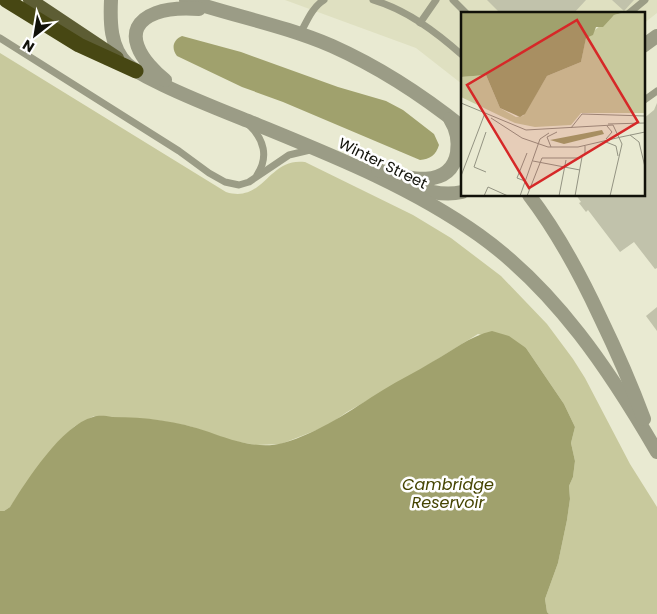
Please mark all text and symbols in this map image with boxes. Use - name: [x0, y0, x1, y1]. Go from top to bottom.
- north arrow: [10, 10, 60, 60]
- inset map: [461, 12, 644, 196]
- text: N: [19, 35, 38, 57]
- street label: Winter Street: [335, 132, 431, 194]
- water label: Cambridge Reservoir: [402, 473, 494, 514]

